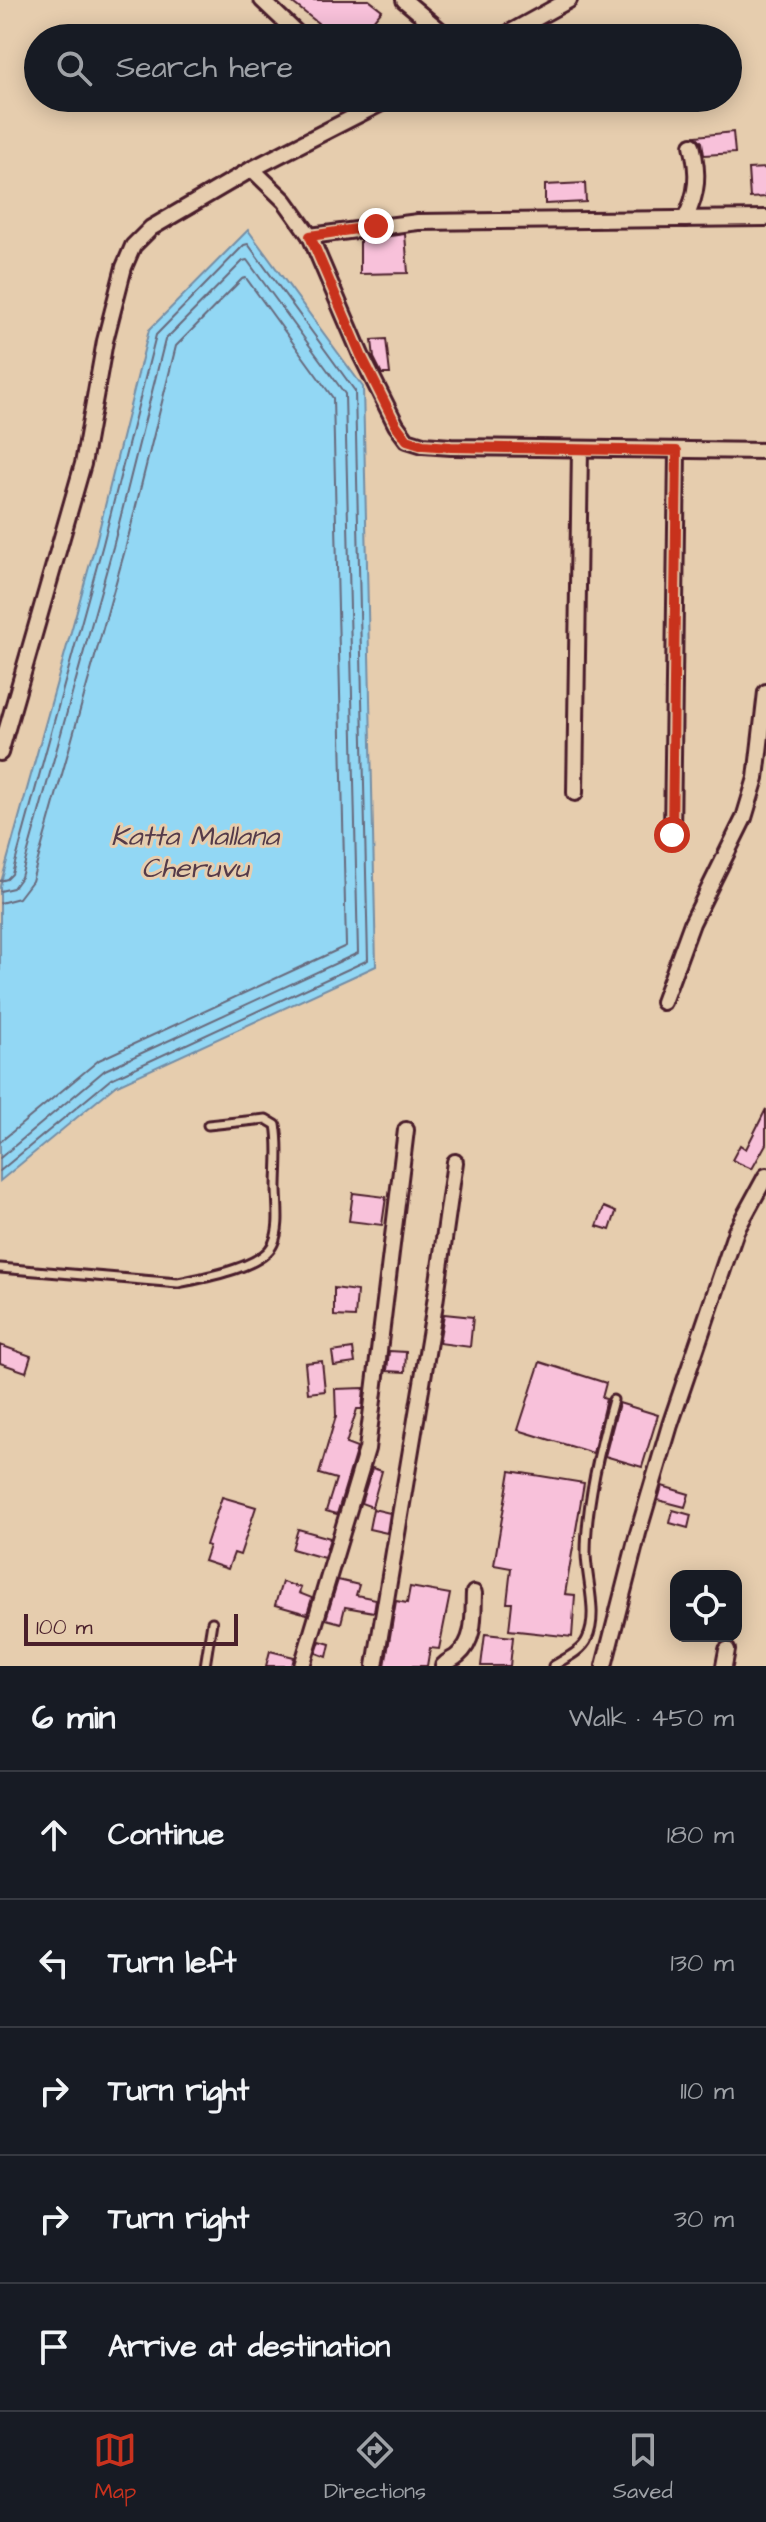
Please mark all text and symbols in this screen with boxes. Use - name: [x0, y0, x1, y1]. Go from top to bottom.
- search box: [24, 24, 742, 112]
- icon: search: [52, 46, 96, 90]
- text: Search here: [116, 47, 293, 89]
- route end: [358, 208, 394, 244]
- water label: Katta Mallana Cheruvu: [111, 817, 281, 888]
- route start: [654, 817, 690, 853]
- map controls: [670, 1570, 742, 1642]
- button: locate: [670, 1570, 742, 1642]
- scale bar: [24, 1610, 238, 1646]
- text: 100 m: [36, 1612, 93, 1643]
- text: 6 min: [32, 1694, 116, 1742]
- text: Walk · 450 m: [569, 1700, 734, 1736]
- icon: ahead: [32, 1813, 76, 1857]
- text: Continue: [108, 1814, 224, 1856]
- text: 180 m: [667, 1817, 734, 1853]
- icon: left: [32, 1941, 76, 1985]
- text: Turn left: [108, 1942, 236, 1984]
- text: 130 m: [670, 1945, 734, 1981]
- icon: right: [32, 2069, 76, 2113]
- text: Turn right: [108, 2070, 249, 2112]
- text: 110 m: [680, 2073, 734, 2109]
- icon: right: [32, 2197, 76, 2241]
- text: Turn right: [108, 2198, 249, 2240]
- text: 30 m: [674, 2201, 734, 2237]
- icon: arrive: [32, 2325, 76, 2369]
- text: Arrive at destination: [108, 2326, 390, 2368]
- tab: Map: [93, 2428, 137, 2507]
- tab: Directions: [324, 2428, 426, 2507]
- tab: Saved: [613, 2428, 673, 2507]

